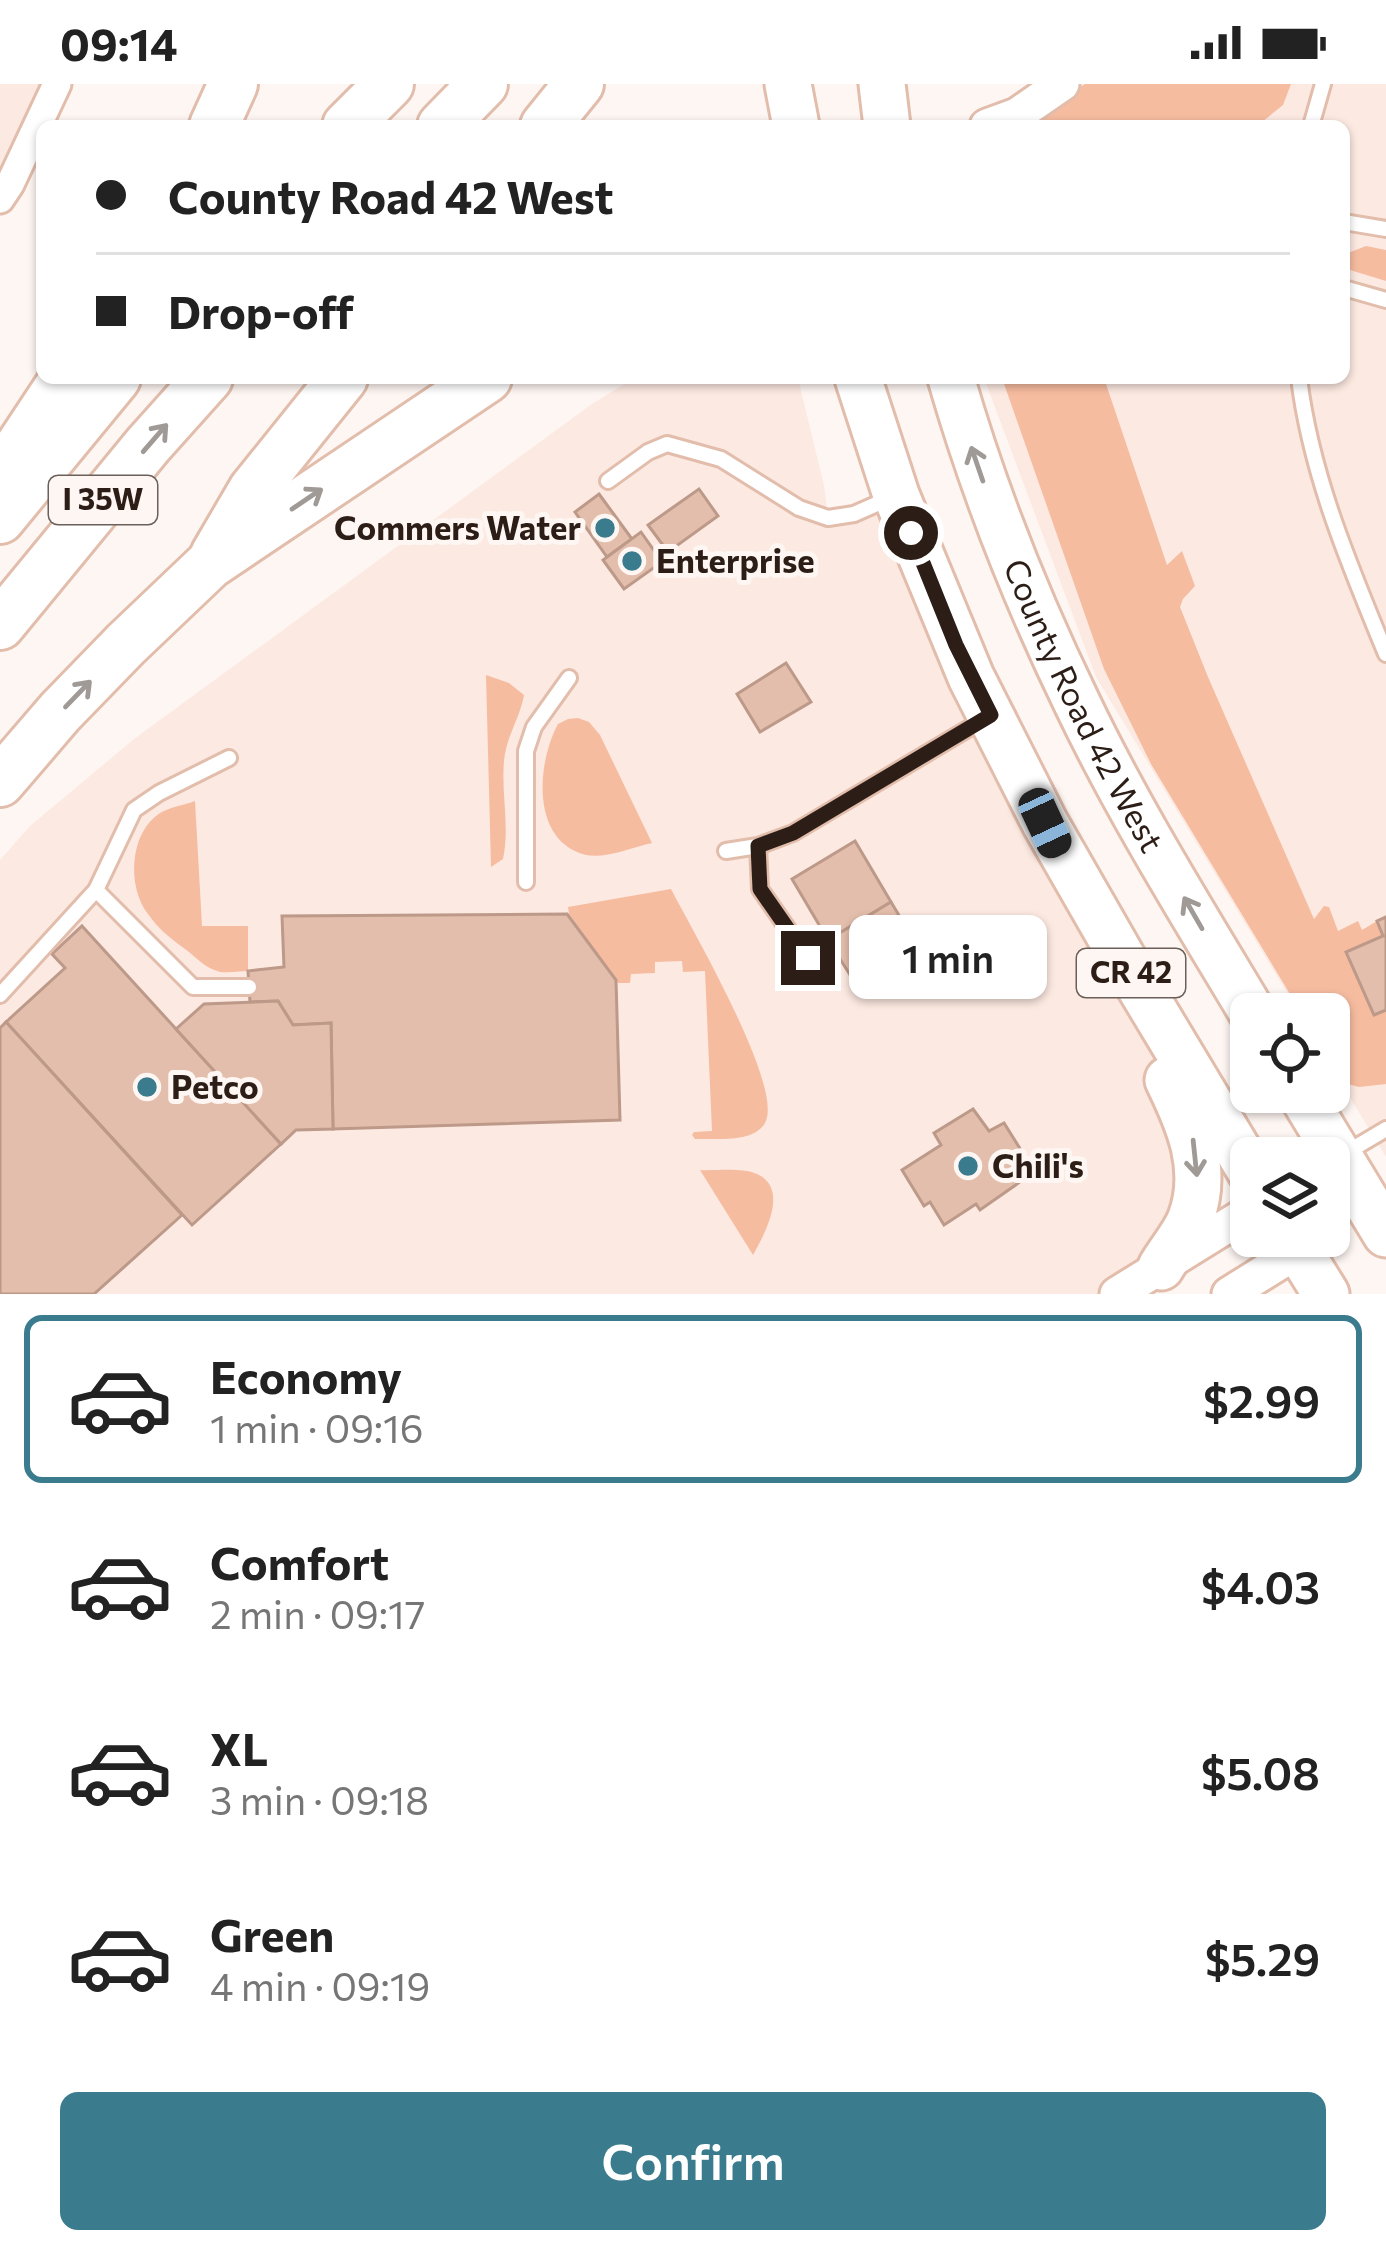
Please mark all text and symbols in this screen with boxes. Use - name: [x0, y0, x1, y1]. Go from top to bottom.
- text: 09:14: [60, 15, 178, 70]
- text: County Road 42 West: [168, 168, 614, 223]
- text: Drop-off: [168, 283, 354, 338]
- one-way arrow: [141, 423, 168, 453]
- one-way arrow: [965, 446, 986, 483]
- road number: I 35W: [49, 476, 157, 524]
- one-way arrow: [290, 487, 324, 512]
- place label: Commers Water: [334, 506, 581, 547]
- route start: [884, 506, 938, 560]
- marker: Commers Water: [592, 515, 618, 541]
- place label: Enterprise: [656, 539, 815, 580]
- marker: Enterprise: [619, 548, 645, 574]
- street label: County Road 42 West: [996, 552, 1174, 859]
- one-way arrow: [63, 680, 91, 709]
- car: [1013, 783, 1077, 863]
- one-way arrow: [1181, 897, 1205, 932]
- callout: 1 min: [850, 916, 1048, 1000]
- route end: [781, 931, 835, 985]
- text: 1 min: [902, 933, 994, 981]
- road number: CR 42: [1077, 949, 1185, 997]
- map controls: [1230, 993, 1350, 1257]
- button: locate: [1230, 993, 1350, 1113]
- place label: Petco: [171, 1065, 259, 1106]
- marker: Petco: [134, 1074, 160, 1100]
- button: layers: [1230, 1137, 1350, 1257]
- one-way arrow: [1184, 1138, 1207, 1177]
- place label: Chili's: [992, 1144, 1084, 1185]
- marker: Chili's: [955, 1153, 981, 1179]
- icon: car: [66, 1345, 174, 1453]
- text: Economy: [210, 1348, 402, 1403]
- text: $2.99: [1203, 1372, 1320, 1427]
- text: 1 min · 09:16: [210, 1403, 423, 1451]
- icon: car: [66, 1531, 174, 1639]
- text: Comfort: [210, 1534, 389, 1589]
- text: $4.03: [1201, 1558, 1320, 1613]
- text: 2 min · 09:17: [210, 1589, 425, 1637]
- icon: car: [66, 1717, 174, 1825]
- text: XL: [210, 1720, 268, 1775]
- text: $5.08: [1201, 1744, 1320, 1799]
- text: 3 min · 09:18: [210, 1775, 429, 1823]
- icon: car: [66, 1903, 174, 2011]
- text: Green: [210, 1906, 334, 1961]
- text: $5.29: [1205, 1930, 1320, 1985]
- text: 4 min · 09:19: [210, 1961, 430, 2009]
- button: Confirm: [60, 2092, 1326, 2230]

